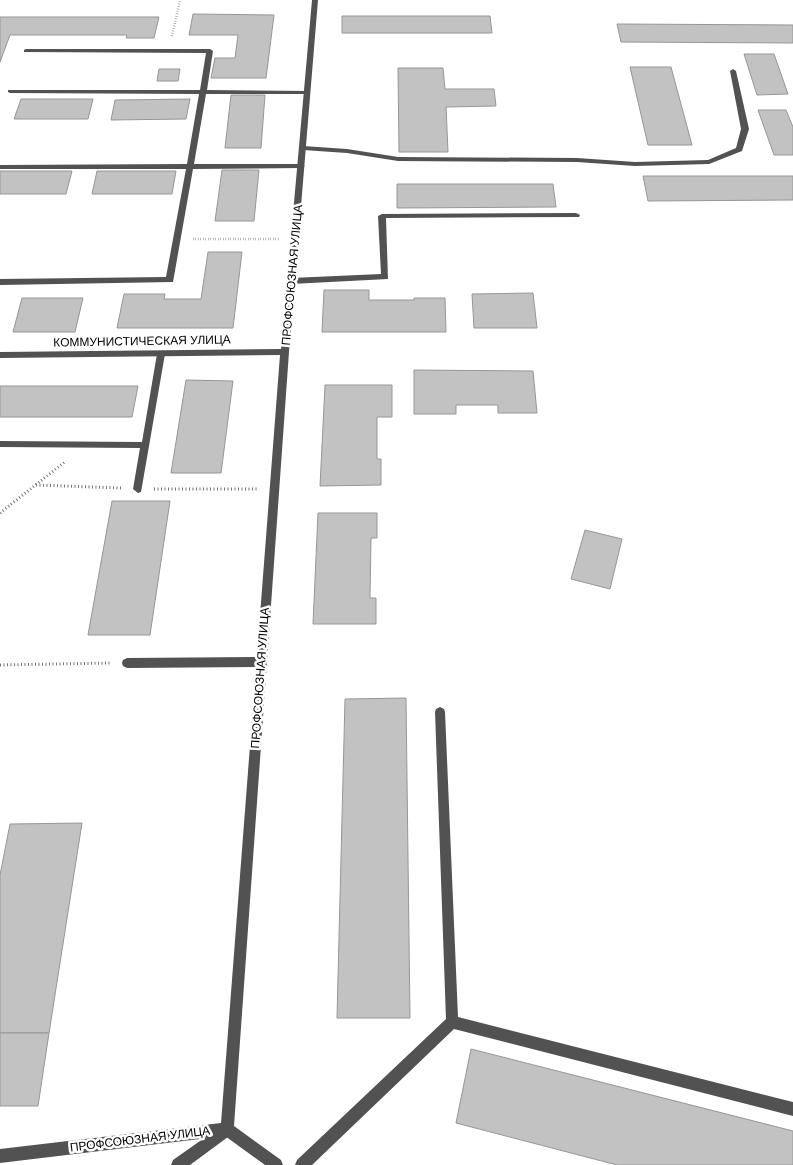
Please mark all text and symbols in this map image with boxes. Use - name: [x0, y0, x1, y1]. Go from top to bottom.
- street label: ПРОФСОЮЗНАЯ УЛИЦА: [279, 204, 305, 346]
- street label: КОММУНИСТИЧЕСКАЯ УЛИЦА: [53, 332, 231, 350]
- street label: ПРОФСОЮЗНАЯ УЛИЦА: [248, 607, 272, 749]
- street label: ПРОФСОЮЗНАЯ УЛИЦА: [69, 1123, 211, 1155]

